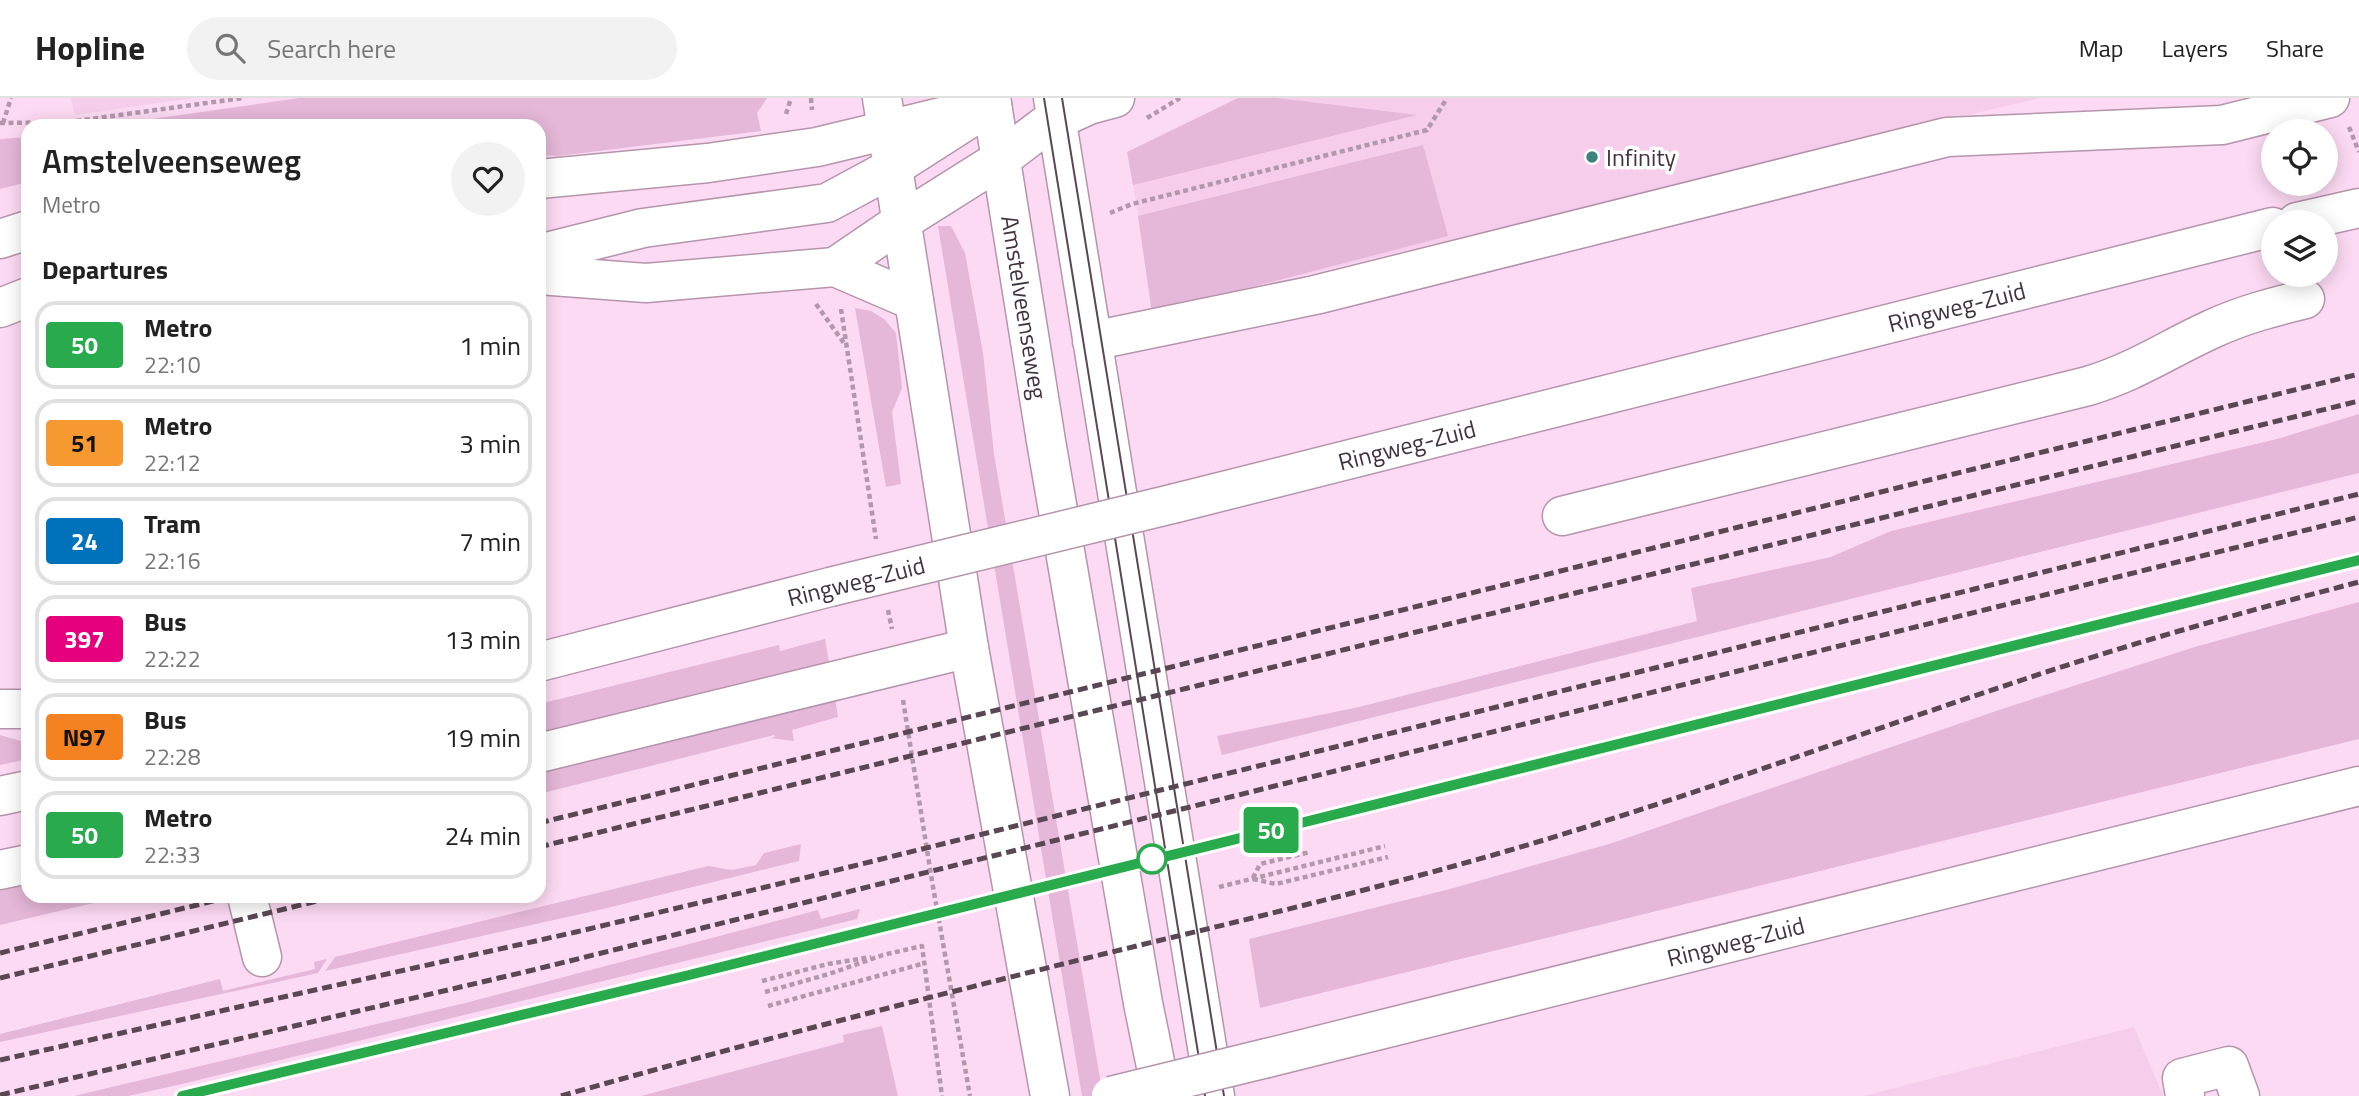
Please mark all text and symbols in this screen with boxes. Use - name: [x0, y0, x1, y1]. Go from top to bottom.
- search box: [187, 17, 677, 80]
- text: Hopline: [35, 23, 145, 73]
- icon: search: [211, 29, 249, 67]
- text: Search here: [267, 29, 396, 68]
- text: Map: [2079, 30, 2124, 66]
- text: Layers: [2162, 30, 2228, 66]
- text: Share: [2266, 30, 2324, 66]
- map controls: [2261, 119, 2338, 287]
- button: locate: [2261, 119, 2338, 196]
- text: Amstelveenseweg: [42, 136, 301, 186]
- place label: Infinity: [1606, 139, 1677, 175]
- button: heart: [451, 142, 525, 216]
- marker: Infinity: [1584, 149, 1600, 165]
- text: Metro: [42, 187, 101, 222]
- button: layers: [2261, 210, 2338, 287]
- street label: Amstelveenseweg: [992, 213, 1057, 402]
- text: Departures: [42, 250, 168, 289]
- street label: Ringweg-Zuid: [1884, 272, 2029, 341]
- text: Metro: [144, 308, 212, 347]
- text: 1 min: [459, 326, 521, 365]
- text: 50: [71, 327, 98, 363]
- text: 22:10: [144, 347, 201, 382]
- text: Metro: [144, 406, 212, 445]
- street label: Ringweg-Zuid: [1334, 410, 1479, 480]
- text: 3 min: [459, 424, 521, 463]
- text: 51: [71, 425, 98, 461]
- text: 22:12: [144, 445, 201, 480]
- text: Tram: [144, 504, 201, 543]
- text: 7 min: [459, 522, 521, 561]
- text: 24: [71, 523, 98, 559]
- text: 22:16: [144, 543, 201, 578]
- street label: Ringweg-Zuid: [783, 547, 929, 615]
- text: Bus: [144, 602, 186, 641]
- text: 13 min: [445, 620, 521, 659]
- text: 397: [64, 621, 105, 657]
- text: 22:22: [144, 641, 201, 676]
- text: Bus: [144, 700, 186, 739]
- text: 19 min: [445, 718, 521, 757]
- text: N97: [63, 719, 106, 755]
- text: 22:28: [144, 739, 201, 774]
- text: Metro: [144, 798, 212, 837]
- line badge: 50: [1240, 807, 1302, 853]
- text: 50: [1258, 812, 1284, 848]
- text: 24 min: [445, 816, 521, 855]
- text: 50: [71, 817, 98, 853]
- text: 22:33: [144, 837, 201, 872]
- unlabelled marker: [1137, 844, 1167, 874]
- street label: Ringweg-Zuid: [1663, 907, 1808, 976]

